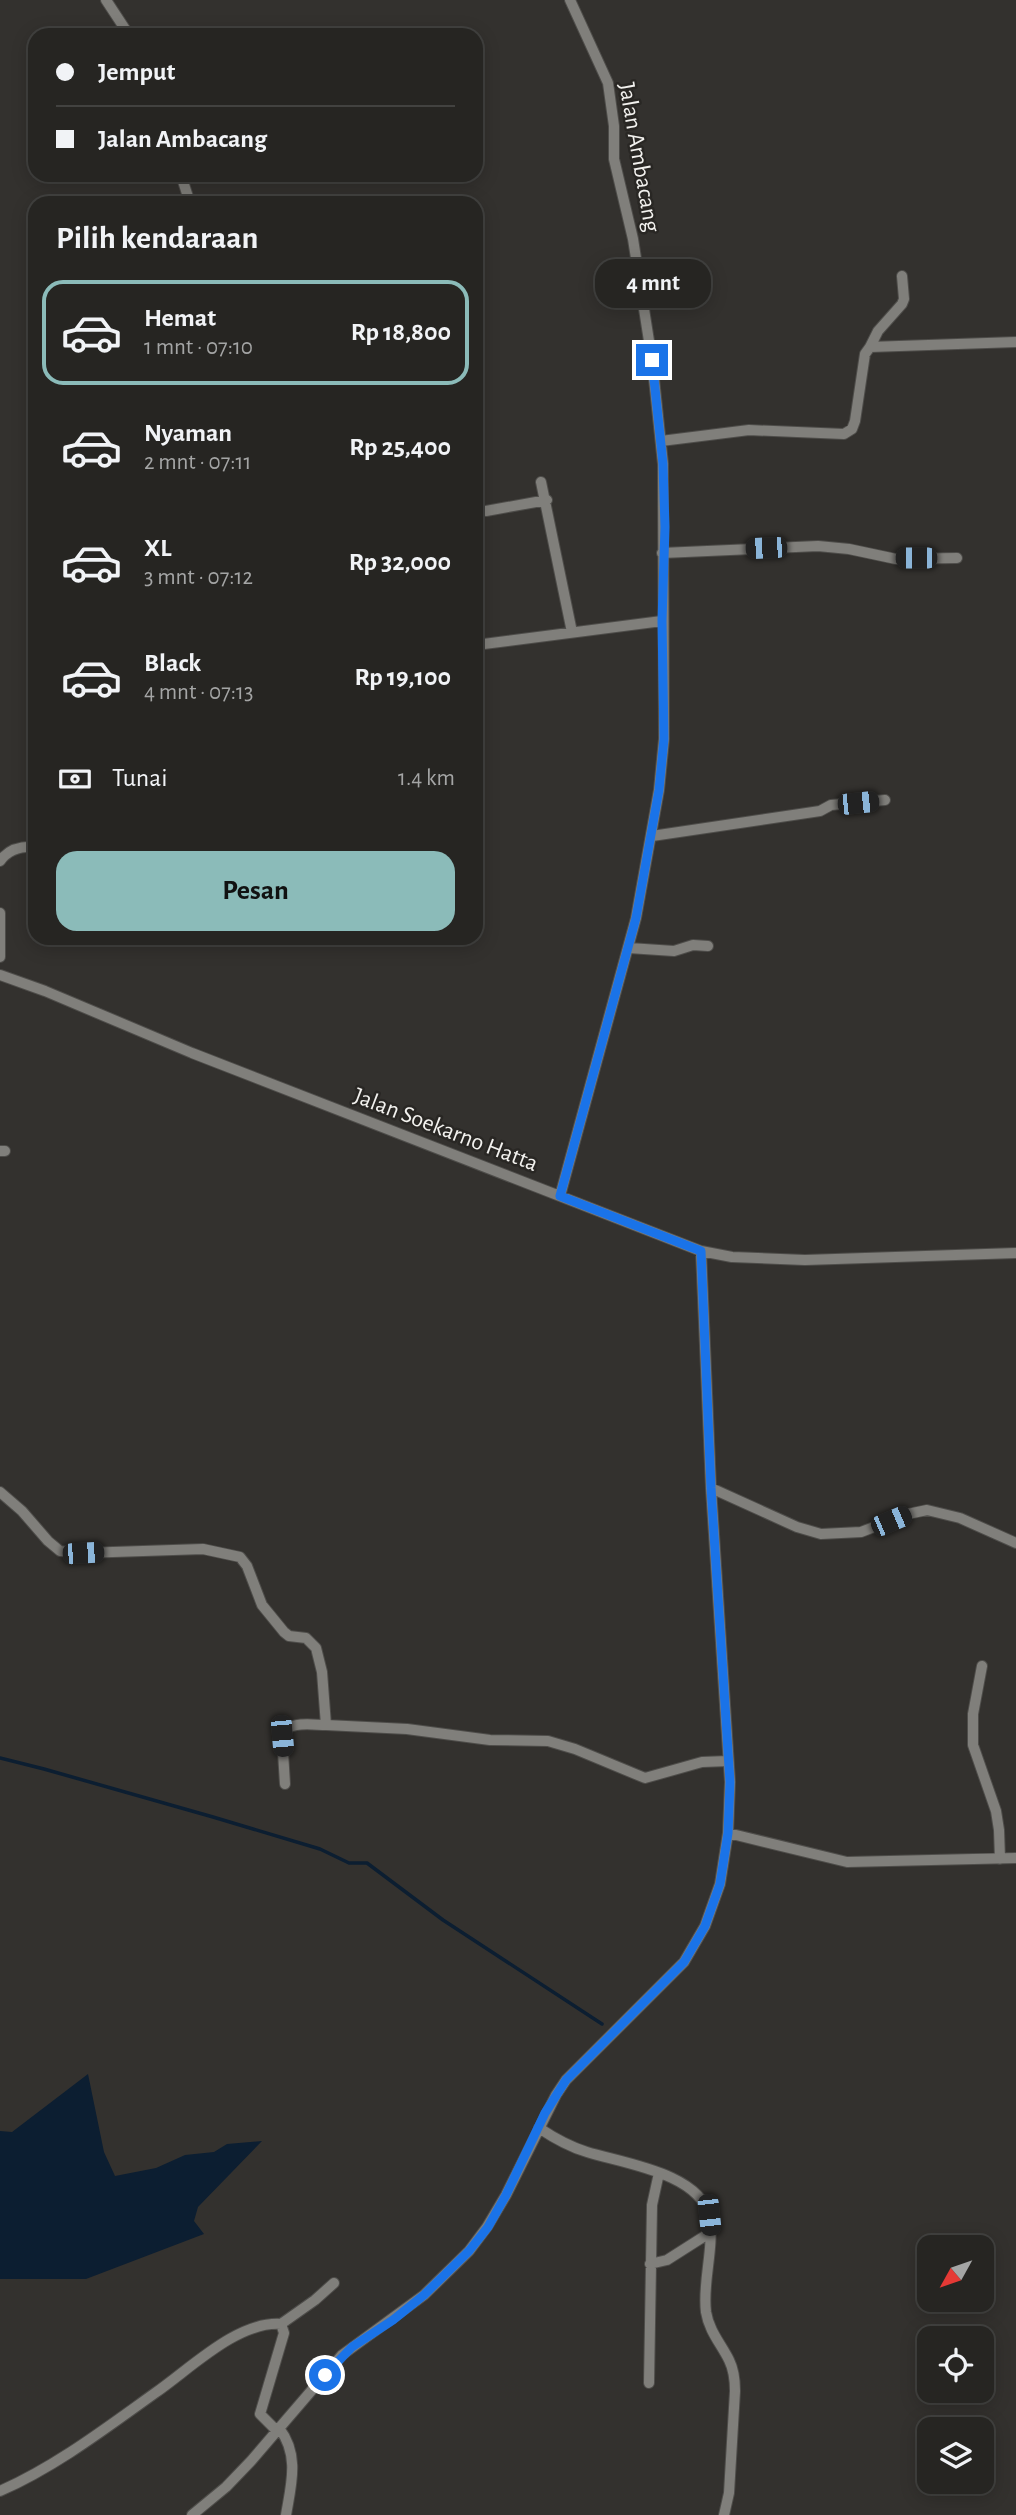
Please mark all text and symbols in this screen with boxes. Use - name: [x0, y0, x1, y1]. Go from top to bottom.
- text: Jemput: [98, 59, 175, 85]
- street label: Jalan Ambacang: [614, 81, 664, 234]
- text: Jalan Ambacang: [98, 126, 267, 152]
- text: Pilih kendaraan: [56, 222, 258, 254]
- callout: 4 mnt: [594, 258, 710, 308]
- text: 4 mnt: [626, 272, 680, 295]
- icon: car: [60, 301, 123, 364]
- text: Hemat: [144, 305, 216, 331]
- text: Rp 18,800: [351, 319, 451, 345]
- text: 1 mnt · 07:10: [144, 336, 253, 359]
- route end: [636, 344, 668, 376]
- icon: car: [60, 416, 123, 479]
- text: Nyaman: [144, 420, 232, 446]
- text: Rp 25,400: [349, 434, 451, 460]
- text: 2 mnt · 07:11: [144, 451, 251, 474]
- icon: car: [60, 531, 123, 594]
- text: XL: [144, 535, 171, 561]
- car: [745, 537, 788, 559]
- car: [896, 548, 938, 569]
- text: Rp 32,000: [349, 549, 451, 575]
- text: 3 mnt · 07:12: [144, 566, 253, 589]
- icon: car: [60, 646, 123, 709]
- text: Black: [144, 650, 201, 676]
- text: Rp 19,100: [354, 664, 451, 690]
- text: 4 mnt · 07:13: [144, 681, 253, 704]
- icon: cash: [56, 760, 94, 798]
- text: Tunai: [112, 765, 168, 791]
- text: 1.4 km: [398, 767, 455, 790]
- car: [837, 790, 880, 816]
- button: Pesan: [56, 851, 455, 931]
- street label: Jalan Soekarno Hatta: [350, 1084, 541, 1176]
- car: [868, 1503, 915, 1539]
- car: [62, 1541, 105, 1565]
- car: [270, 1714, 295, 1758]
- car: [697, 2193, 722, 2237]
- north arrow: [917, 2235, 994, 2312]
- map controls: [917, 2235, 994, 2494]
- button: locate: [917, 2326, 994, 2403]
- route start: [309, 2359, 341, 2391]
- button: layers: [917, 2417, 994, 2494]

